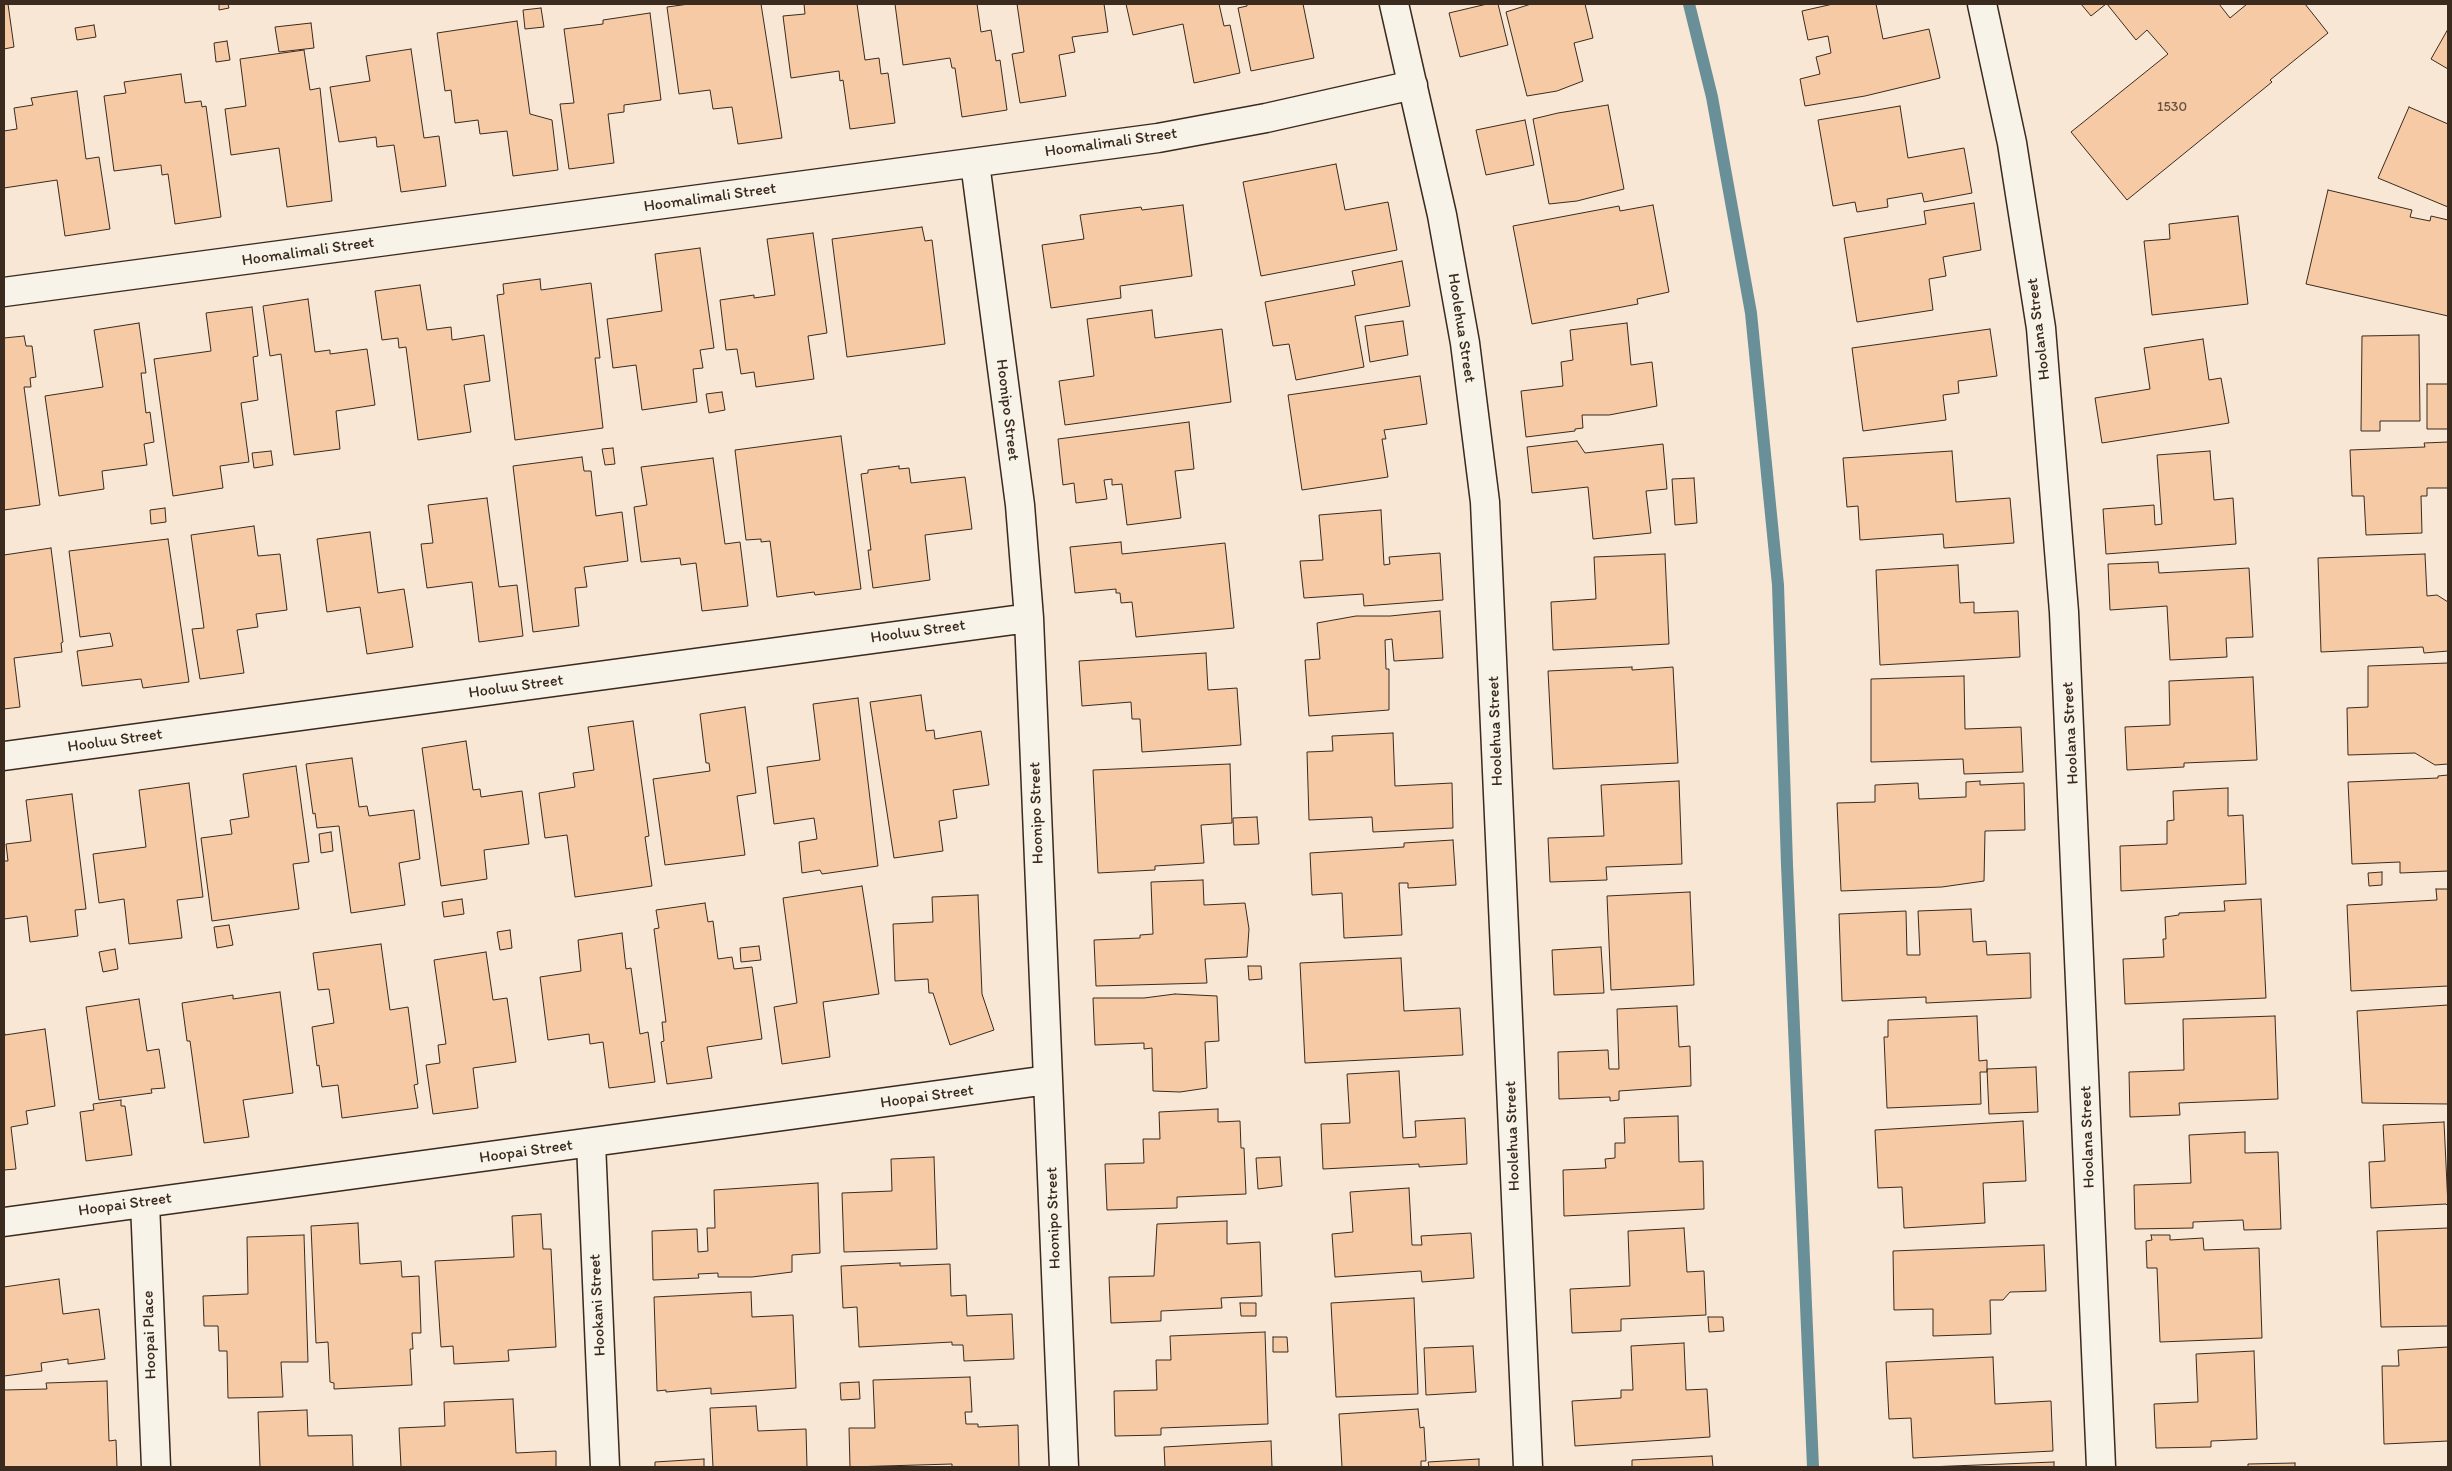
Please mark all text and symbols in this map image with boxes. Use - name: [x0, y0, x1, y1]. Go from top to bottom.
- house number: 1530: [2157, 99, 2187, 115]
- street label: Hoomalimali Street: [1044, 124, 1178, 162]
- street label: Hoomalimali Street: [643, 179, 777, 217]
- street label: Hoomalimali Street: [241, 233, 375, 271]
- street label: Hoolehua Street: [1443, 272, 1479, 384]
- street label: Hoolana Street: [2023, 277, 2055, 381]
- street label: Hoonipo Street: [991, 358, 1023, 462]
- street label: Hooluu Street: [869, 616, 967, 648]
- street label: Hooluu Street: [467, 671, 565, 703]
- street label: Hoolehua Street: [1484, 675, 1508, 787]
- street label: Hoolana Street: [2059, 681, 2083, 785]
- street label: Hooluu Street: [66, 725, 164, 757]
- street label: Hoonipo Street: [1026, 761, 1048, 865]
- street label: Hoolehua Street: [1501, 1080, 1525, 1192]
- street label: Hoopai Street: [879, 1081, 975, 1113]
- street label: Hoolana Street: [2077, 1085, 2099, 1189]
- street label: Hoopai Street: [478, 1136, 574, 1168]
- street label: Hoonipo Street: [1043, 1166, 1065, 1270]
- street label: Hoopai Street: [77, 1189, 173, 1221]
- street label: Hookani Street: [586, 1253, 610, 1357]
- street label: Hoopai Place: [139, 1290, 161, 1380]

